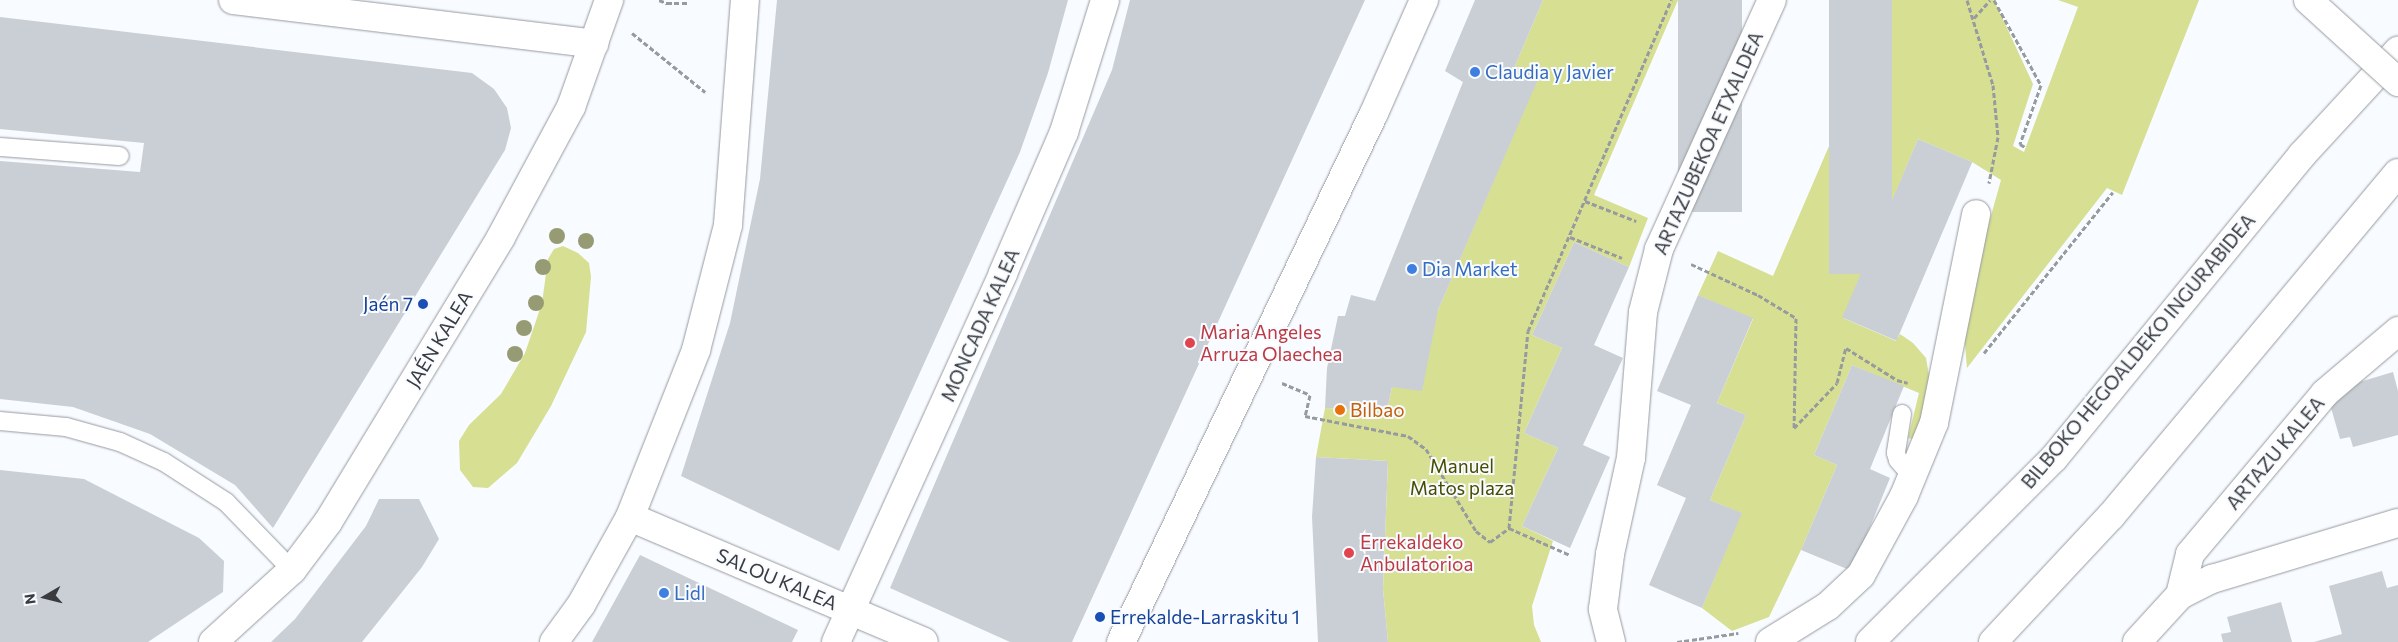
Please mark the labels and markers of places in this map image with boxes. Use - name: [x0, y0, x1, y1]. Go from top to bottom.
- place label: Claudia y Javier: [1485, 61, 1614, 83]
- marker: Claudia y Javier: [1469, 66, 1481, 78]
- place label: Dia Market: [1422, 258, 1518, 280]
- marker: Dia Market: [1406, 263, 1418, 275]
- place label: Jaén 7: [363, 293, 413, 315]
- marker: Jaén 7: [417, 298, 429, 310]
- place label: Maria Angeles Arruza Olaechea: [1200, 321, 1342, 365]
- marker: Maria Angeles Arruza Olaechea: [1184, 337, 1196, 349]
- place label: Bilbao: [1350, 399, 1405, 421]
- marker: Bilbao: [1334, 404, 1346, 416]
- place label: Errekaldeko Anbulatorioa: [1360, 531, 1473, 575]
- marker: Errekaldeko Anbulatorioa: [1342, 546, 1356, 560]
- place label: Lidl: [674, 582, 706, 604]
- marker: Lidl: [658, 587, 670, 599]
- place label: Errekalde-Larraskitu 1: [1110, 606, 1300, 628]
- marker: Errekalde-Larraskitu 1: [1094, 611, 1106, 623]

